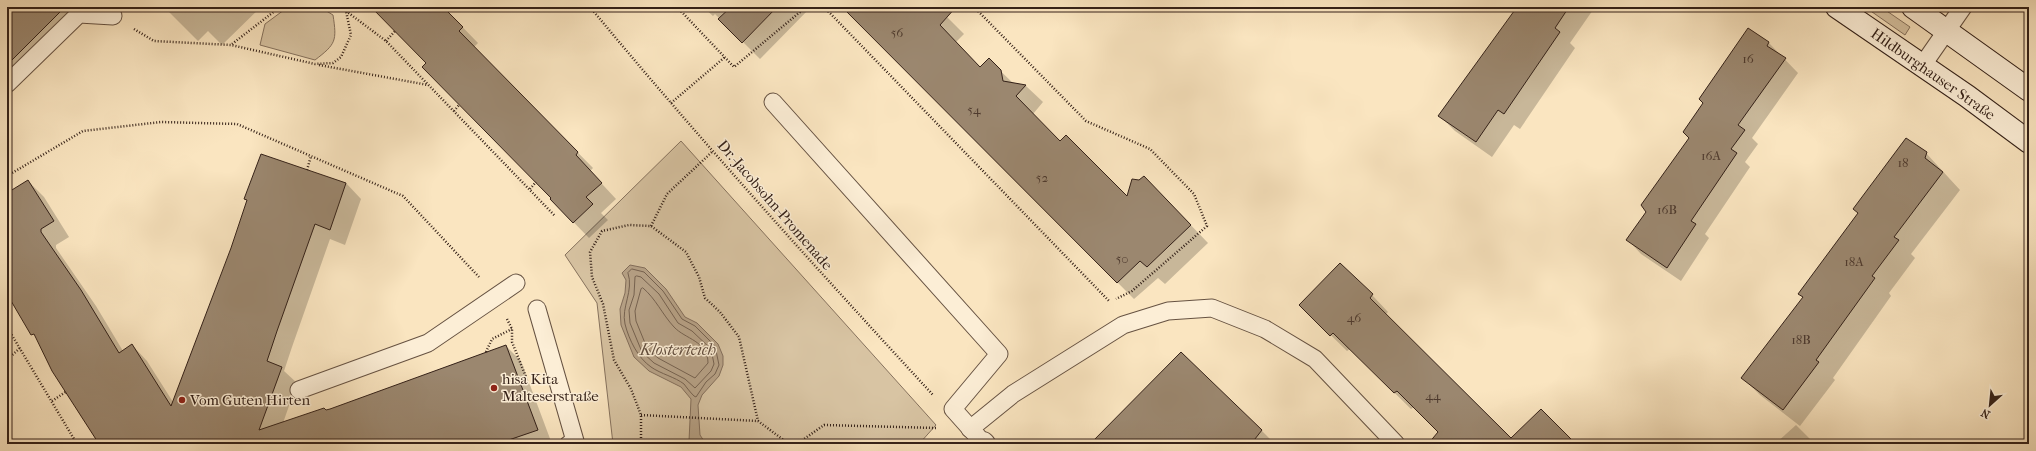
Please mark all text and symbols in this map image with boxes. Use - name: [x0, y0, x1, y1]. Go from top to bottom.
- street label: Hildburghauser Straße: [1867, 24, 1999, 124]
- house number: 56: [891, 25, 904, 40]
- house number: 16: [1742, 51, 1755, 66]
- house number: 54: [967, 102, 981, 117]
- street label: Dr.-Jacobsohn-Promenade: [714, 136, 837, 274]
- house number: 16A: [1701, 148, 1722, 163]
- house number: 18: [1897, 155, 1909, 170]
- house number: 52: [1036, 170, 1048, 185]
- house number: 16B: [1657, 202, 1677, 217]
- house number: 50: [1116, 251, 1128, 266]
- house number: 18A: [1844, 254, 1864, 269]
- house number: 46: [1347, 310, 1362, 325]
- house number: 18B: [1791, 332, 1811, 347]
- water label: Klosterteich: [639, 340, 716, 359]
- place label: hisa Kita Malteserstraße: [502, 370, 599, 405]
- marker: hisa Kita Malteserstraße: [489, 383, 499, 393]
- north arrow: [1970, 385, 2010, 425]
- house number: 44: [1425, 388, 1441, 403]
- place label: Vom Guten Hirten: [189, 391, 310, 409]
- marker: Vom Guten Hirten: [177, 395, 187, 405]
- text: N: [1978, 405, 1992, 421]

